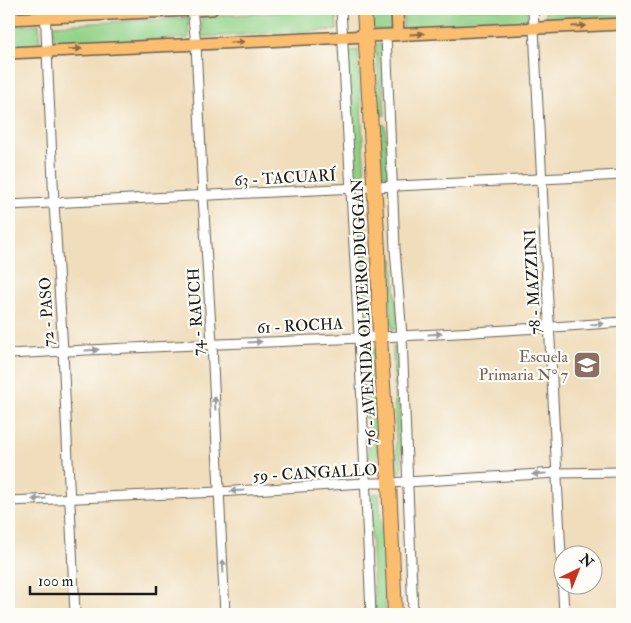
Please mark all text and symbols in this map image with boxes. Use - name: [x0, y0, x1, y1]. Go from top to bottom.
- one-way arrow: [572, 22, 588, 30]
- one-way arrow: [409, 29, 425, 37]
- one-way arrow: [230, 38, 246, 46]
- one-way arrow: [67, 45, 83, 53]
- street label: 63 - TACUARÍ: [234, 165, 338, 191]
- street label: 76 - AVENIDA OLIVERO DUGGAN: [347, 178, 381, 446]
- street label: 78 - MAZZINI: [520, 229, 546, 335]
- street label: 74 - RAUCH: [184, 267, 208, 357]
- street label: 72 - PASO: [35, 277, 59, 347]
- street label: 61 - ROCHA: [256, 314, 344, 338]
- one-way arrow: [589, 320, 605, 328]
- one-way arrow: [427, 329, 443, 337]
- one-way arrow: [247, 338, 263, 346]
- one-way arrow: [85, 345, 101, 353]
- place label: Escuela Primaria N° 7: [479, 347, 569, 385]
- school or university icon: Escuela Primaria N° 7: [572, 350, 602, 380]
- one-way arrow: [211, 395, 219, 411]
- street label: 59 - CANGALLO: [252, 460, 378, 486]
- one-way arrow: [530, 470, 546, 478]
- one-way arrow: [228, 487, 244, 495]
- one-way arrow: [31, 496, 47, 504]
- north arrow: [554, 546, 604, 596]
- text: N: [575, 550, 597, 572]
- one-way arrow: [218, 557, 226, 573]
- scale bar: [30, 563, 156, 595]
- text: 100 m: [38, 572, 74, 591]

